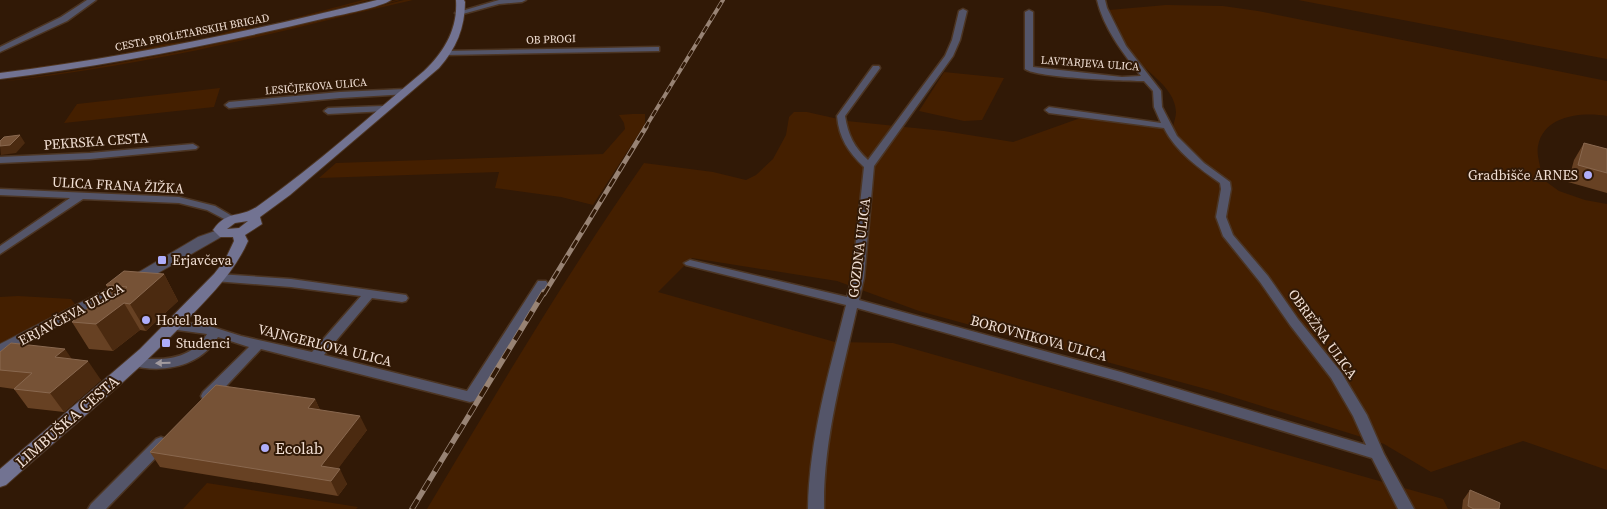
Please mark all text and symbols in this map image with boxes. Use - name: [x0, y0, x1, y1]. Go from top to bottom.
- street label: CESTA PROLETARSKIH BRIGAD: [114, 10, 271, 55]
- street label: OB PROGI: [526, 31, 576, 48]
- street label: LAVTARJEVA ULICA: [1040, 53, 1140, 74]
- street label: LESIČJEKOVA ULICA: [264, 74, 368, 98]
- street label: PEKRSKA CESTA: [43, 127, 150, 155]
- place label: Gradbišče ARNES: [1468, 165, 1578, 185]
- marker: Gradbišče ARNES: [1582, 169, 1594, 181]
- street label: ULICA FRANA ŽIŽKA: [51, 172, 185, 198]
- street label: GOZDNA ULICA: [843, 196, 875, 299]
- place label: Erjavčeva: [172, 250, 233, 270]
- marker: Erjavčeva: [156, 254, 168, 266]
- street label: ERJAVČEVA ULICA: [15, 277, 128, 350]
- street label: OBREŽNA ULICA: [1284, 285, 1363, 384]
- place label: Hotel Bau: [156, 310, 217, 330]
- street label: BOROVNIKOVA ULICA: [968, 310, 1110, 366]
- marker: Hotel Bau: [140, 314, 152, 326]
- street label: VAJNGERLOVA ULICA: [256, 319, 395, 372]
- place label: Studenci: [176, 333, 230, 353]
- marker: Studenci: [160, 337, 172, 349]
- one-way arrow: [155, 360, 171, 368]
- street label: LIMBUŠKA CESTA: [10, 370, 124, 472]
- place label: Ecolab: [275, 437, 323, 459]
- marker: Ecolab: [259, 442, 271, 454]

